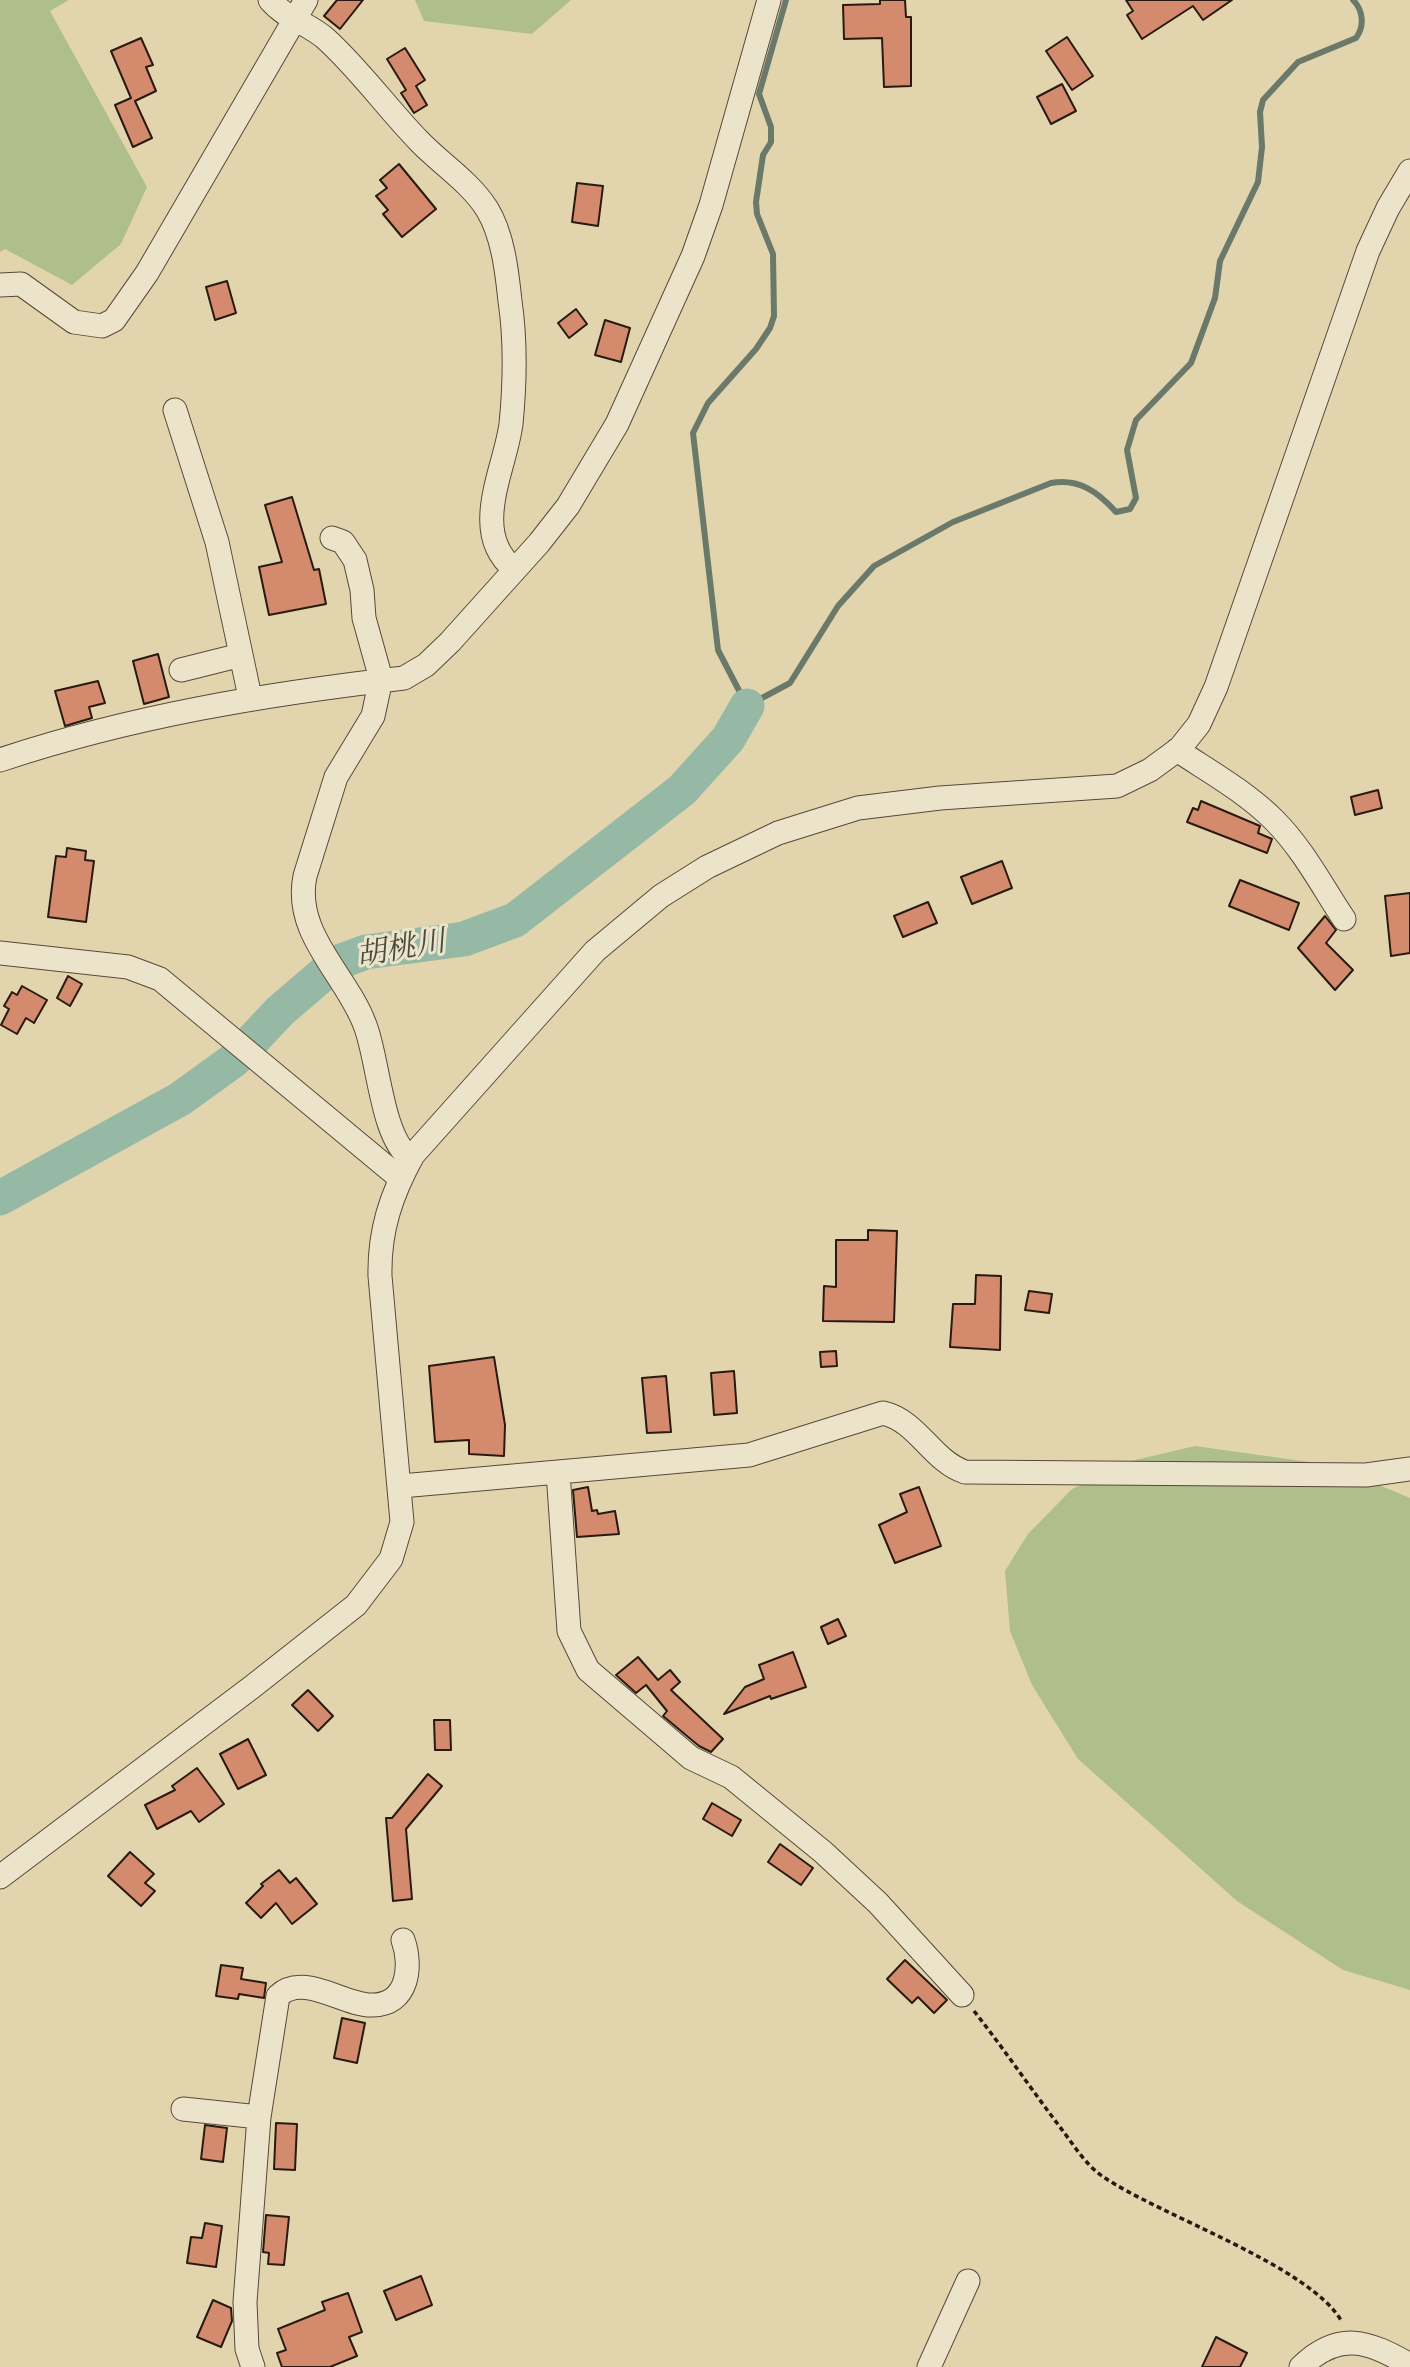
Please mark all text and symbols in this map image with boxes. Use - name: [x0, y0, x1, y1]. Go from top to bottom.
- water label: 胡桃川: [354, 924, 448, 976]

